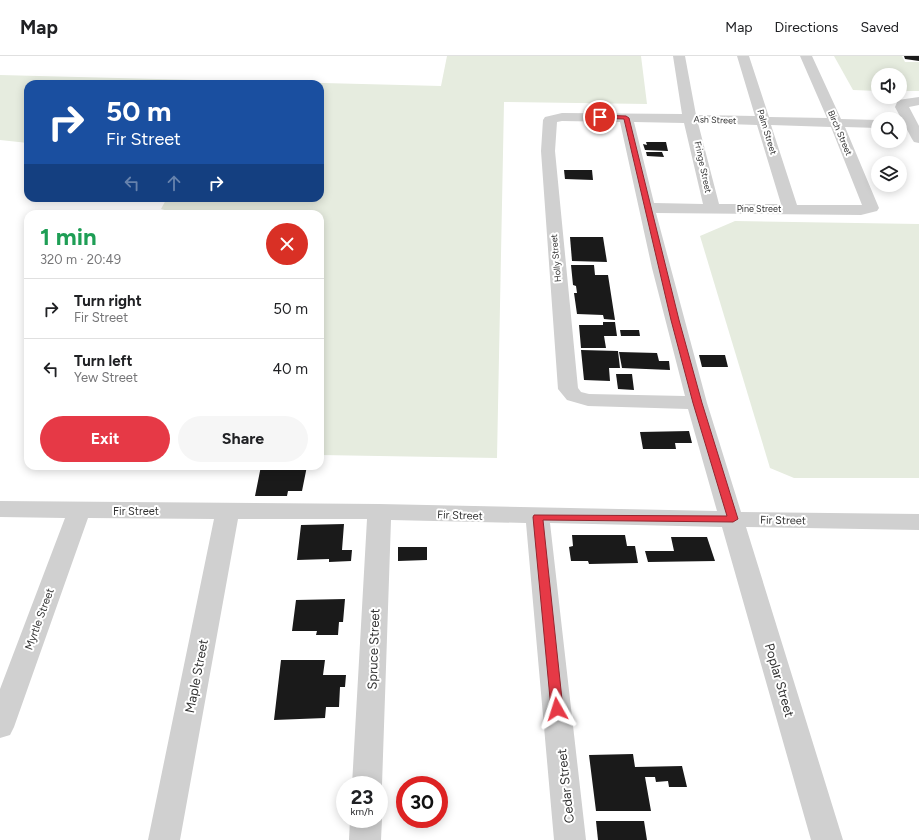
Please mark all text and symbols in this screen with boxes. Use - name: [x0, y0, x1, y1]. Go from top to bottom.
- text: Map: [20, 16, 58, 39]
- text: Map: [725, 19, 753, 36]
- text: Directions: [775, 19, 838, 36]
- text: Saved: [860, 19, 899, 36]
- map controls: [871, 68, 907, 192]
- button: sound: [871, 68, 907, 104]
- text: 50 m: [106, 94, 172, 128]
- icon: right: [40, 96, 92, 148]
- pin: [583, 100, 617, 134]
- icon: arrive: [589, 106, 611, 128]
- street label: Palm Street: [755, 108, 780, 156]
- street label: Birch Street: [826, 109, 855, 158]
- button: search: [871, 112, 907, 148]
- street label: Ash Street: [693, 113, 737, 126]
- text: Fir Street: [106, 128, 181, 150]
- street label: Fringe Street: [693, 140, 714, 194]
- button: layers: [871, 156, 907, 192]
- icon: left: [121, 172, 143, 194]
- icon: ahead: [163, 172, 185, 194]
- icon: right: [205, 172, 227, 194]
- street label: Pine Street: [737, 203, 782, 214]
- text: 1 min: [40, 222, 97, 251]
- button: close: [266, 223, 308, 265]
- street label: Holly Street: [548, 233, 563, 282]
- text: 320 m · 20:49: [40, 252, 121, 267]
- text: Turn right: [74, 292, 142, 310]
- icon: right: [40, 298, 62, 320]
- text: 50 m: [273, 300, 308, 318]
- text: Fir Street: [74, 310, 128, 325]
- text: Turn left: [74, 352, 132, 370]
- icon: left: [40, 358, 62, 380]
- text: 40 m: [273, 360, 308, 378]
- text: Yew Street: [74, 370, 138, 385]
- button: Exit: [40, 416, 170, 462]
- button: Share: [178, 416, 308, 462]
- street label: Fir Street: [113, 505, 159, 518]
- street label: Fir Street: [437, 508, 483, 523]
- street label: Fir Street: [760, 514, 806, 527]
- street label: Myrtle Street: [22, 586, 57, 652]
- street label: Spruce Street: [365, 608, 382, 690]
- street label: Maple Street: [182, 638, 211, 714]
- street label: Poplar Street: [762, 641, 797, 719]
- position arrow: [536, 688, 578, 730]
- street label: Cedar Street: [554, 748, 577, 824]
- speed limit sign: 30: [396, 776, 448, 828]
- text: 23: [351, 785, 373, 809]
- text: km/h: [351, 805, 373, 818]

